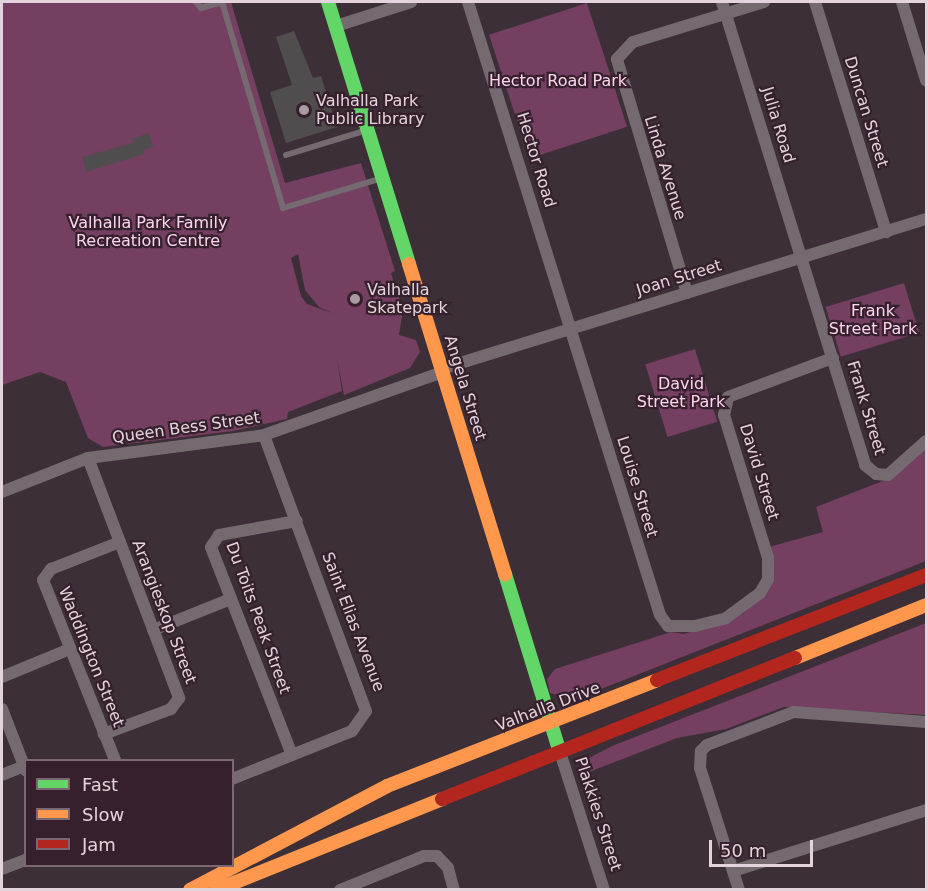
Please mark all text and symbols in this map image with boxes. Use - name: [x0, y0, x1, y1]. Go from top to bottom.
- street label: Duncan Street: [840, 54, 892, 170]
- park label: Hector Road Park: [489, 71, 627, 91]
- street label: Julia Road: [757, 85, 799, 165]
- place label: Valhalla Park Public Library: [316, 91, 424, 129]
- marker: Valhalla Park Public Library: [297, 103, 311, 117]
- street label: Hector Road: [512, 110, 560, 210]
- street label: Linda Avenue: [640, 114, 690, 222]
- park label: Valhalla Park Family Recreation Centre: [69, 213, 227, 251]
- street label: Joan Street: [634, 256, 724, 300]
- place label: Valhalla Skatepark: [367, 280, 448, 318]
- marker: Valhalla Skatepark: [348, 292, 362, 306]
- park label: Frank Street Park: [829, 301, 917, 339]
- street label: Angela Street: [440, 333, 490, 443]
- street label: Frank Street: [843, 359, 889, 457]
- park label: David Street Park: [637, 374, 725, 412]
- street label: Queen Bess Street: [111, 408, 261, 448]
- street label: David Street: [735, 421, 783, 523]
- street label: Louise Street: [612, 434, 662, 540]
- street label: Arangieskop Street: [128, 537, 200, 687]
- street label: Du Toits Peak Street: [222, 539, 294, 697]
- street label: Saint Elias Avenue: [318, 550, 388, 694]
- street label: Waddington Street: [54, 584, 128, 730]
- street label: Valhalla Drive: [493, 678, 603, 736]
- street label: Plakkies Street: [571, 755, 625, 873]
- legend: [24, 759, 234, 867]
- text: Fast: [82, 774, 118, 795]
- text: Slow: [82, 804, 124, 825]
- scale bar: [712, 828, 816, 866]
- text: Jam: [82, 834, 116, 855]
- text: 50 m: [720, 840, 766, 861]

